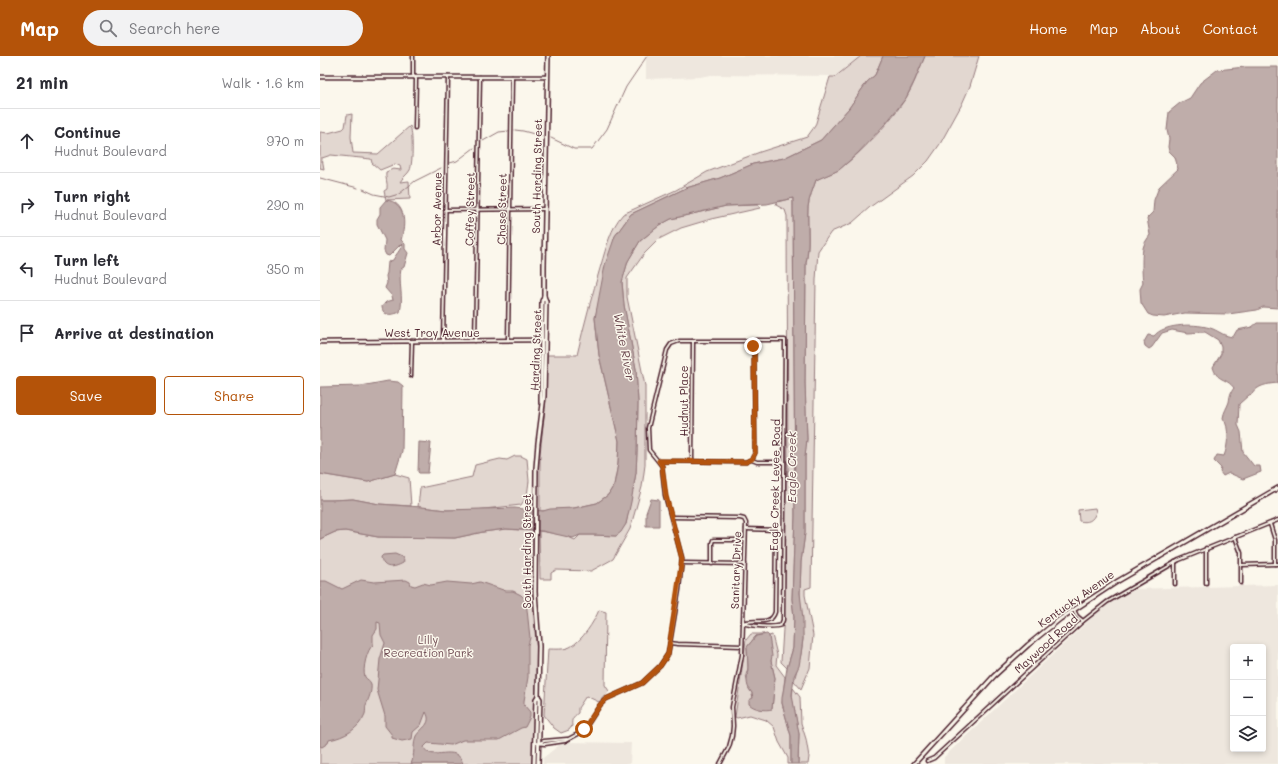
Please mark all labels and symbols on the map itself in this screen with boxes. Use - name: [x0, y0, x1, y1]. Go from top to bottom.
- street label: South Harding Street: [528, 118, 545, 234]
- street label: Arbor Avenue: [428, 172, 445, 246]
- street label: Coffey Street: [461, 172, 478, 246]
- street label: Chase Street: [493, 173, 510, 245]
- street label: Harding Street: [527, 309, 544, 391]
- water label: White River: [611, 312, 639, 382]
- street label: West Troy Avenue: [384, 325, 480, 340]
- route end: [744, 337, 762, 355]
- street label: Hudnut Place: [676, 365, 691, 436]
- street label: Eagle Creek Levee Road: [766, 419, 783, 551]
- water label: Eagle Creek: [783, 431, 799, 503]
- street label: South Harding Street: [519, 493, 534, 608]
- street label: Sanitary Drive: [727, 531, 744, 609]
- street label: Kentucky Avenue: [1035, 567, 1117, 631]
- street label: Maywood Road: [1011, 611, 1081, 676]
- park label: Lilly Recreation Park: [384, 632, 473, 660]
- route start: [575, 720, 593, 738]

